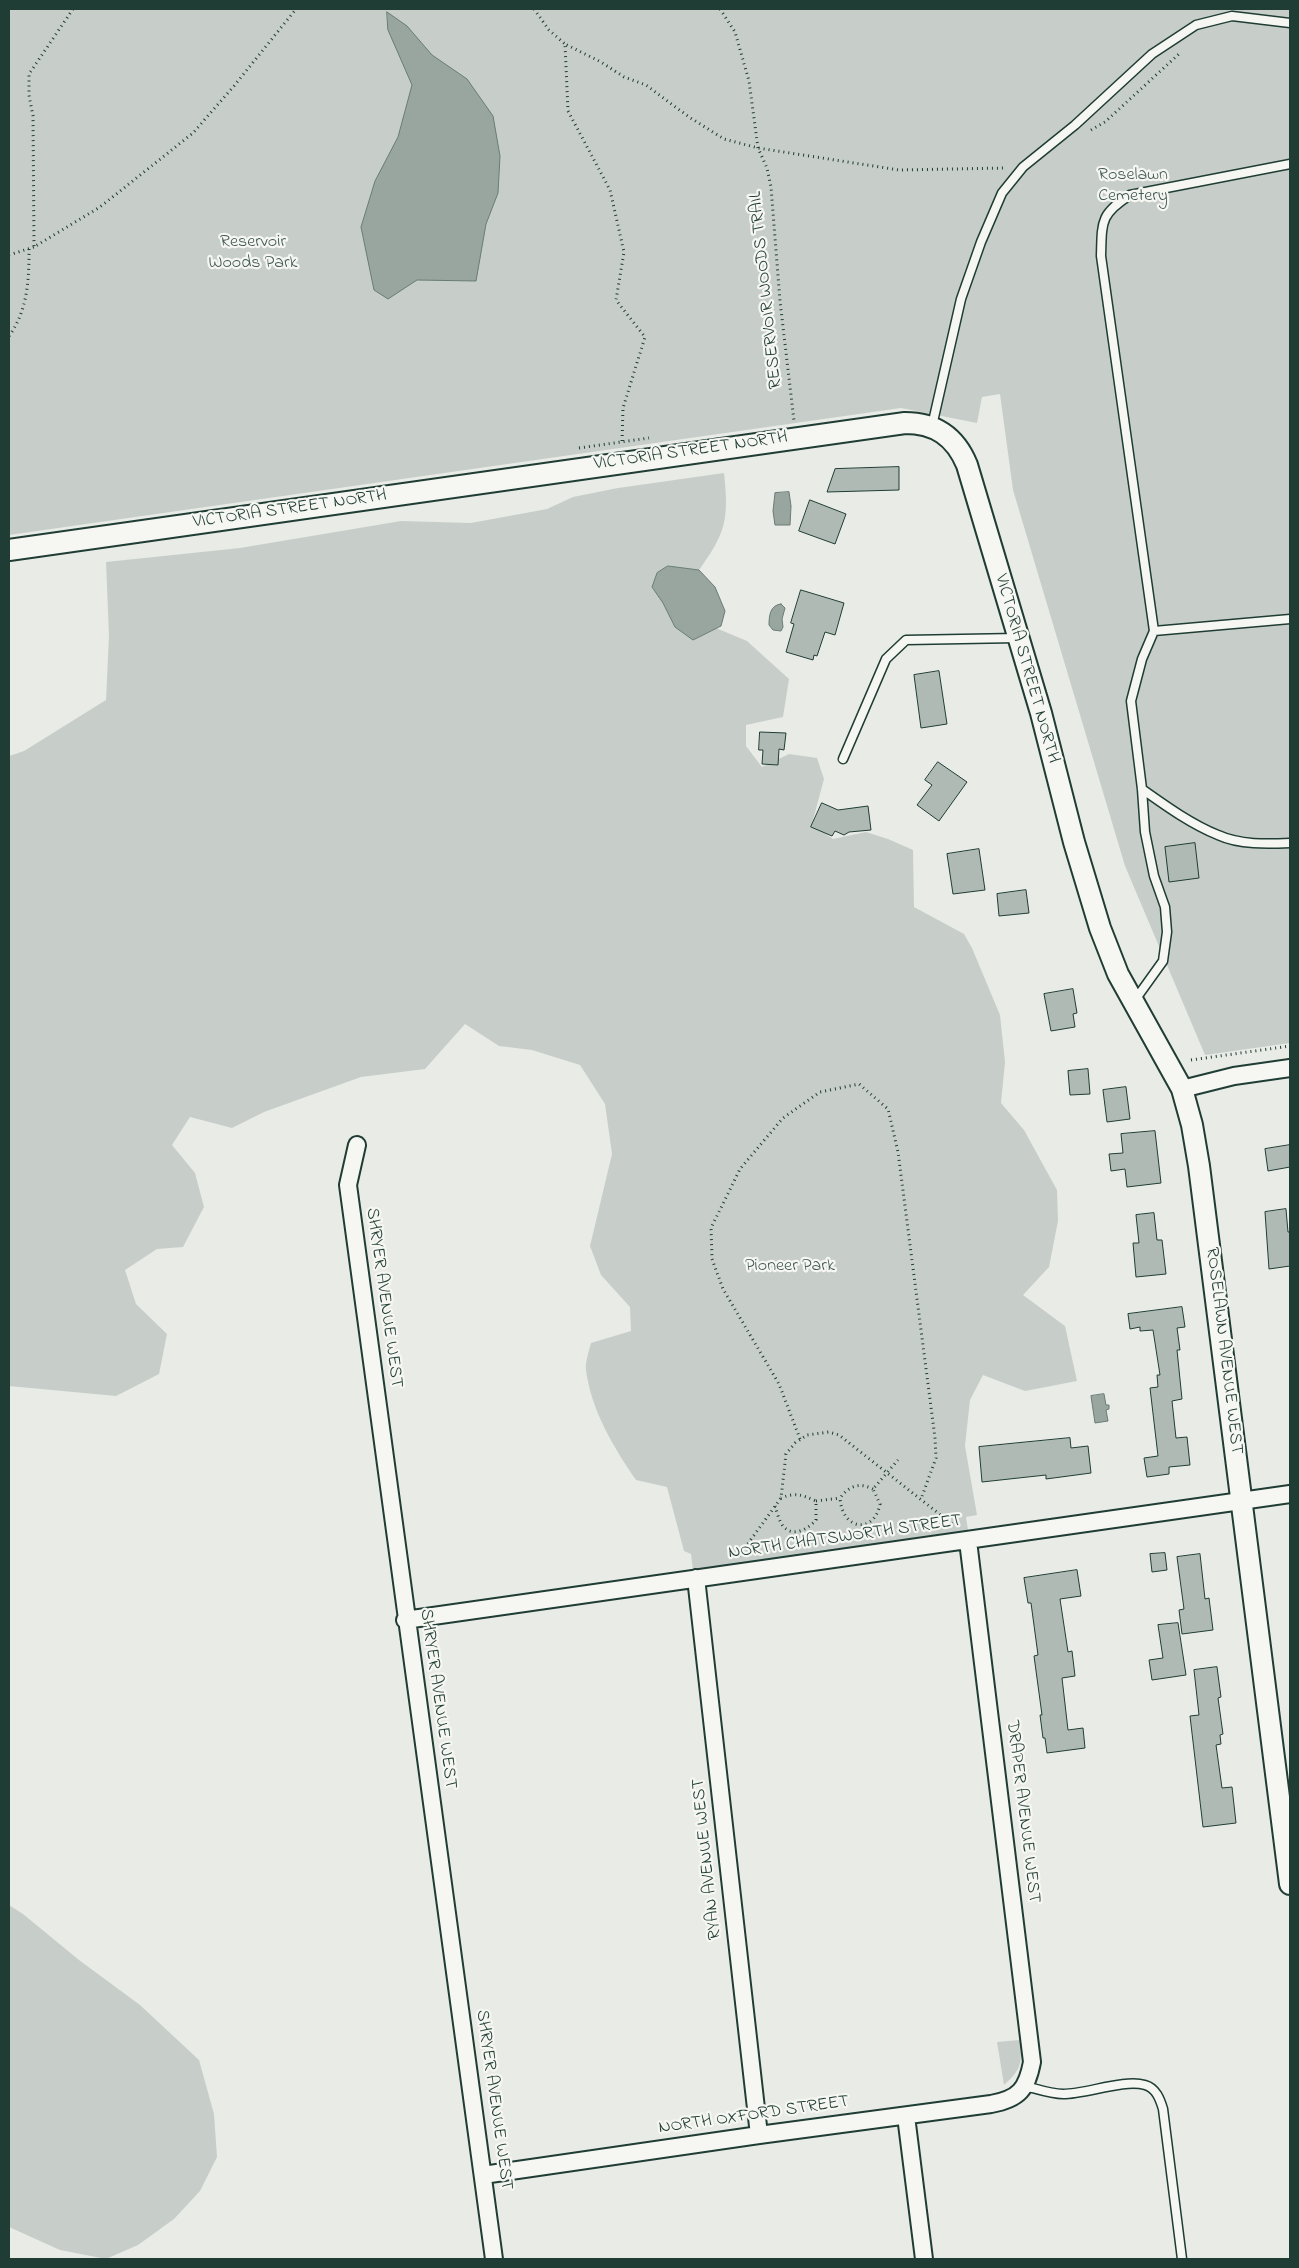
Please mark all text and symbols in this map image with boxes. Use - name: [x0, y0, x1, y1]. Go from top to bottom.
- park label: Roselawn Cemetery: [1098, 165, 1168, 208]
- street label: RESERVOIR WOODS TRAIL: [746, 190, 788, 390]
- park label: Reservoir Woods Park: [209, 232, 297, 274]
- street label: VICTORIA STREET NORTH: [593, 428, 789, 476]
- street label: VICTORIA STREET NORTH: [192, 486, 388, 534]
- street label: VICTORIA STREET NORTH: [989, 572, 1063, 766]
- street label: SHRYER AVENUE WEST: [360, 1207, 406, 1389]
- street label: ROSELAWN AVENUE WEST: [1200, 1246, 1246, 1456]
- park label: Pioneer Park: [745, 1256, 835, 1278]
- street label: NORTH CHATSWORTH STREET: [727, 1511, 963, 1565]
- street label: SHRYER AVENUE WEST: [414, 1608, 460, 1790]
- street label: DRAPER AVENUE WEST: [1000, 1719, 1044, 1905]
- street label: RYAN AVENUE WEST: [689, 1777, 727, 1941]
- street label: SHRYER AVENUE WEST: [470, 2009, 516, 2191]
- street label: NORTH OXFORD STREET: [657, 2092, 851, 2140]

